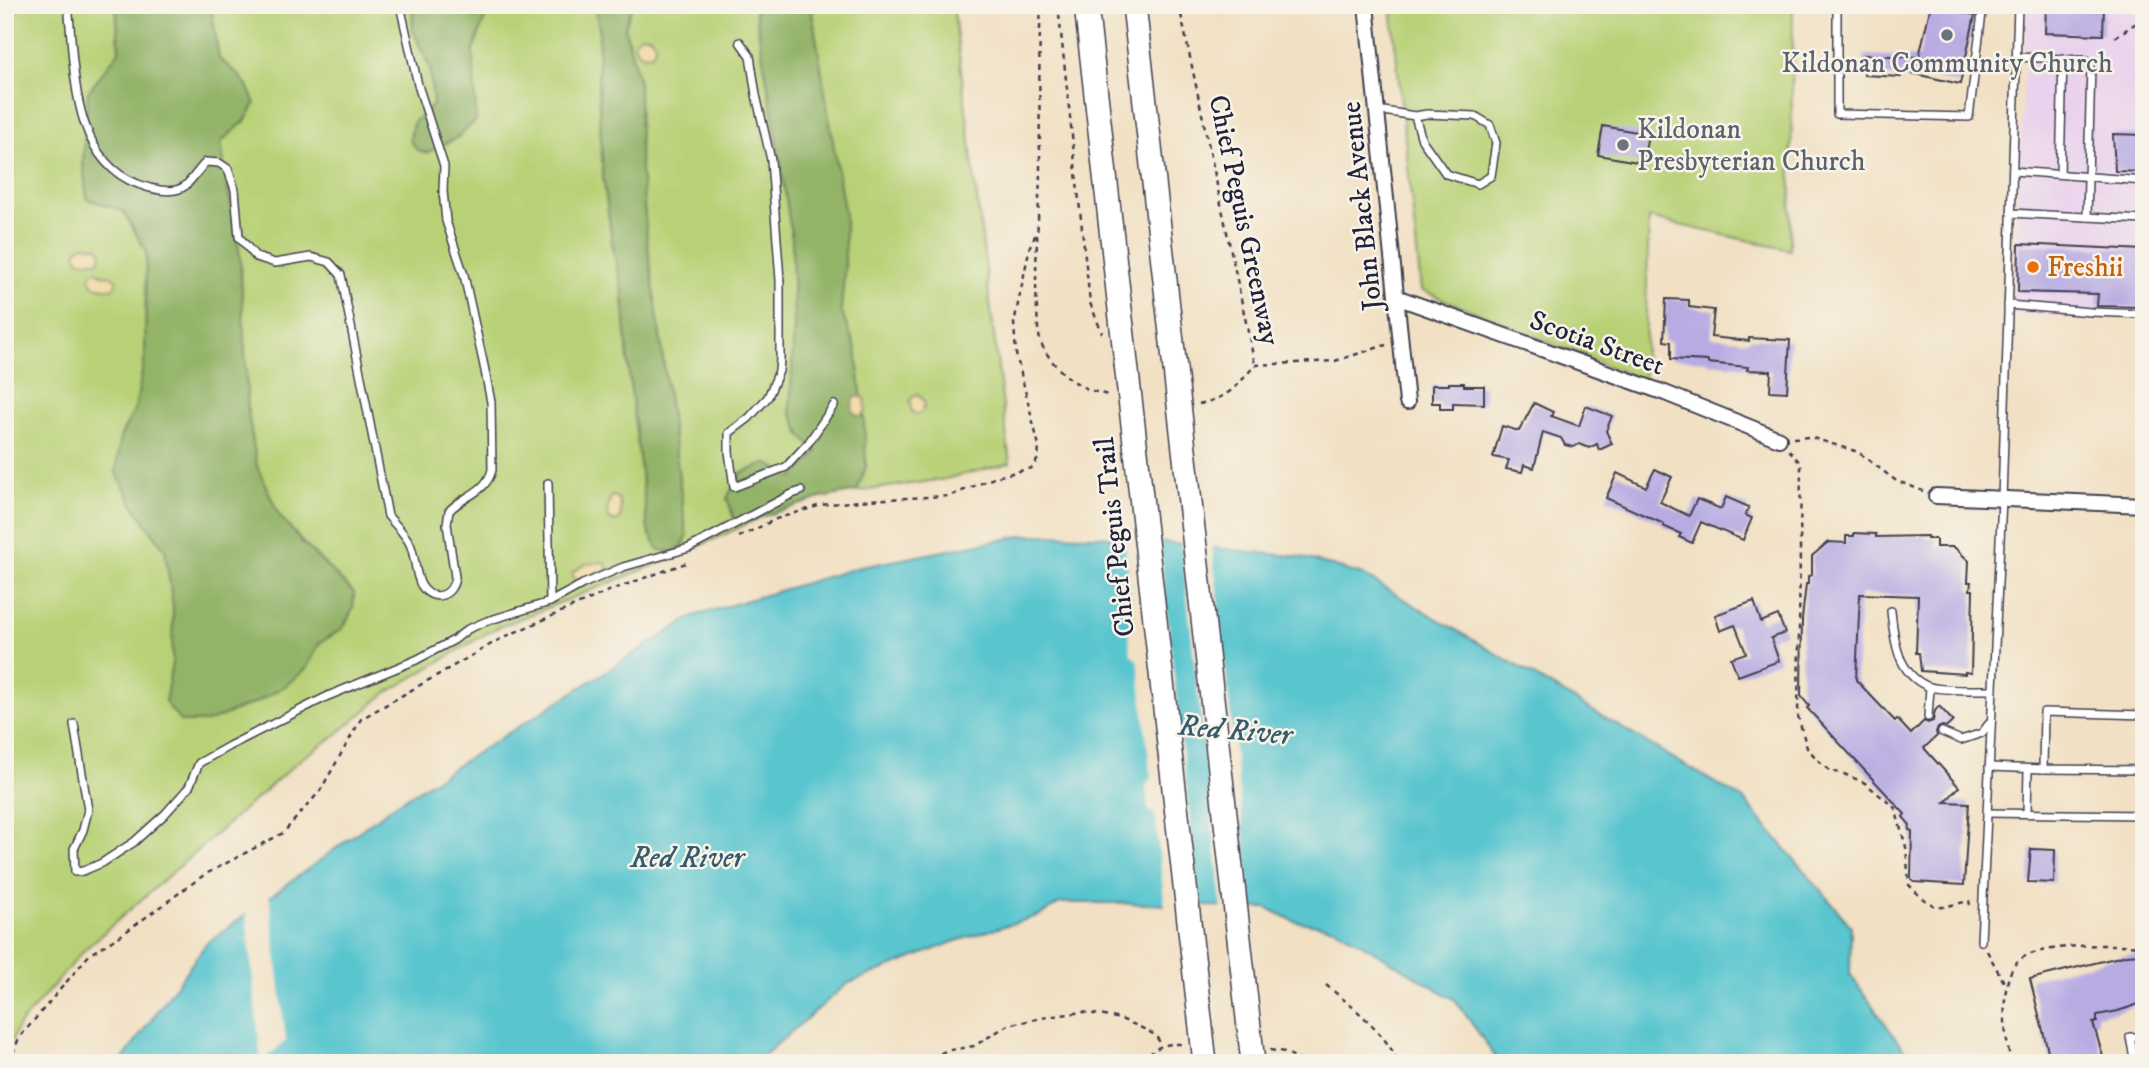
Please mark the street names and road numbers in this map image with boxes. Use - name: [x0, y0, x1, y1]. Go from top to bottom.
- street label: Chief Peguis Greenway: [1200, 92, 1288, 349]
- street label: John Black Avenue: [1334, 100, 1391, 315]
- street label: Scotia Street: [1525, 302, 1669, 384]
- street label: Chief Peguis Trail: [1087, 435, 1143, 639]

